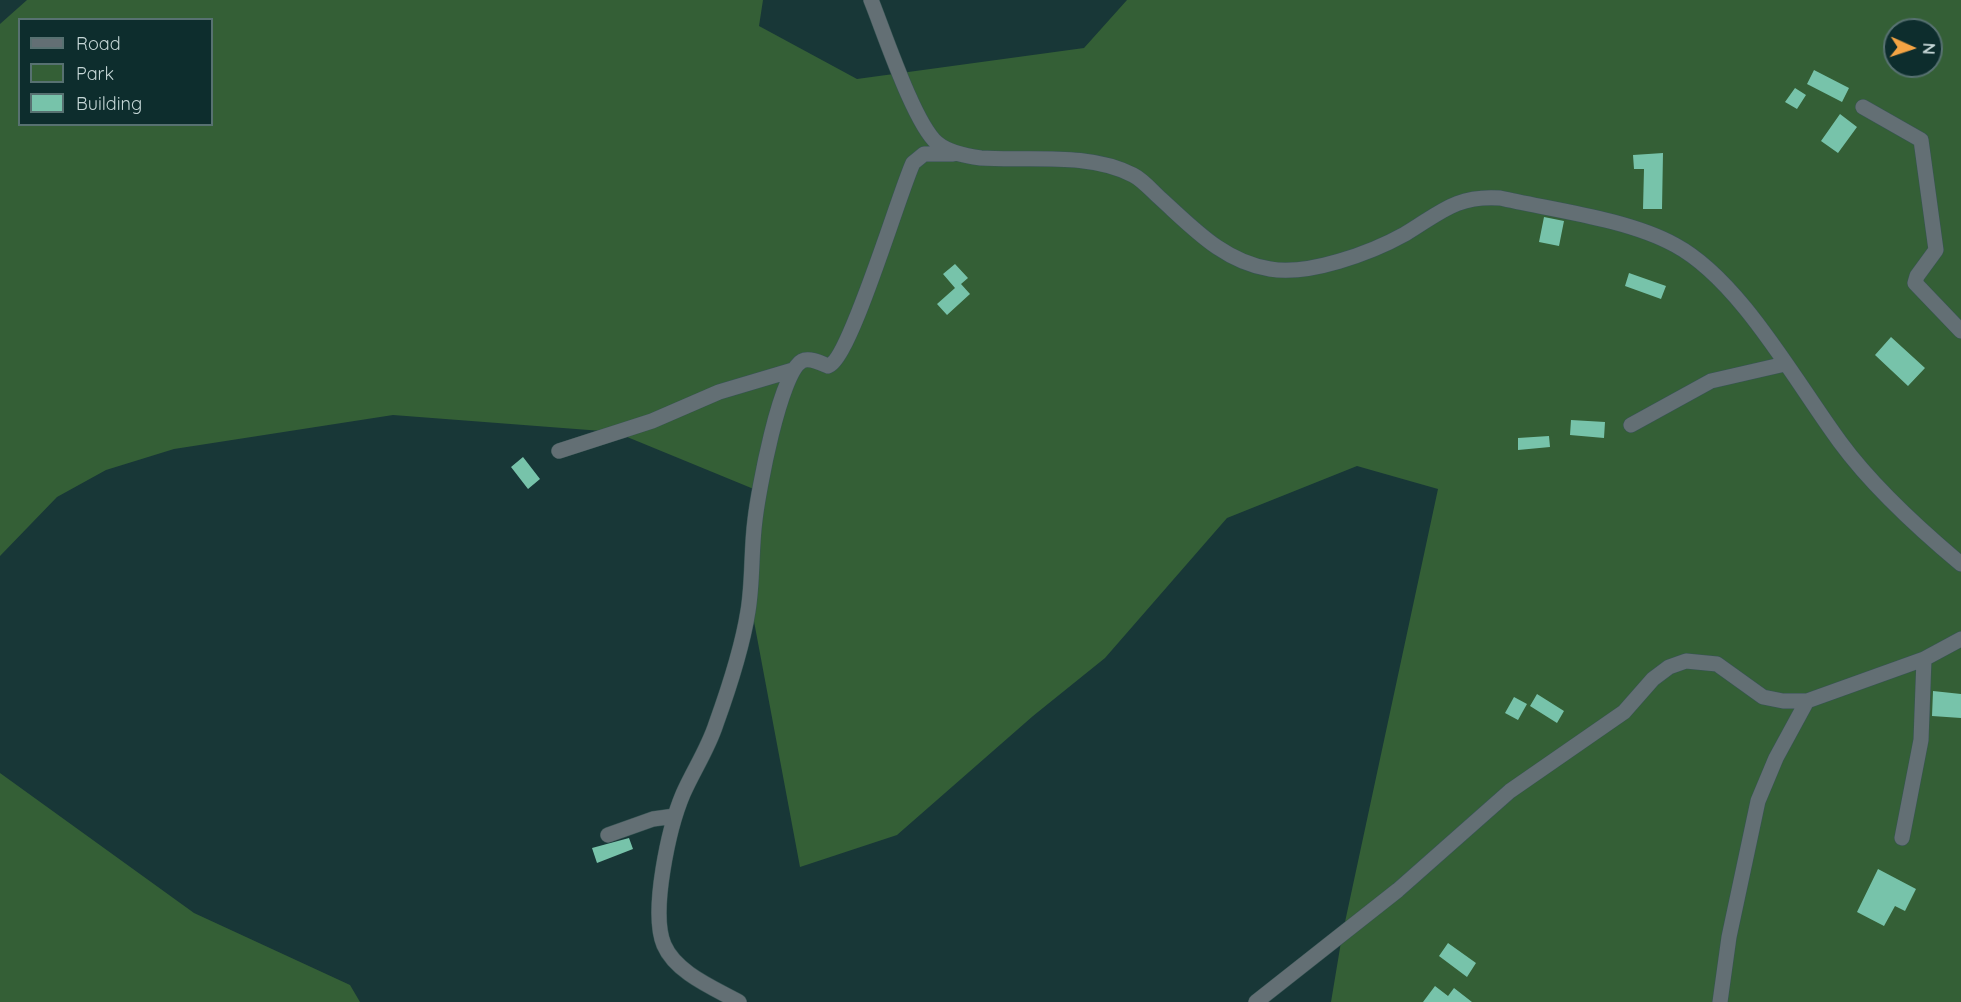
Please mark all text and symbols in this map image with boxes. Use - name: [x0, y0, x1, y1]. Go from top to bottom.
- legend: [18, 18, 213, 126]
- north arrow: [1883, 18, 1943, 78]
- text: Road: [76, 32, 121, 55]
- text: N: [1919, 42, 1939, 55]
- text: Park: [76, 62, 114, 85]
- text: Building: [76, 92, 142, 115]

